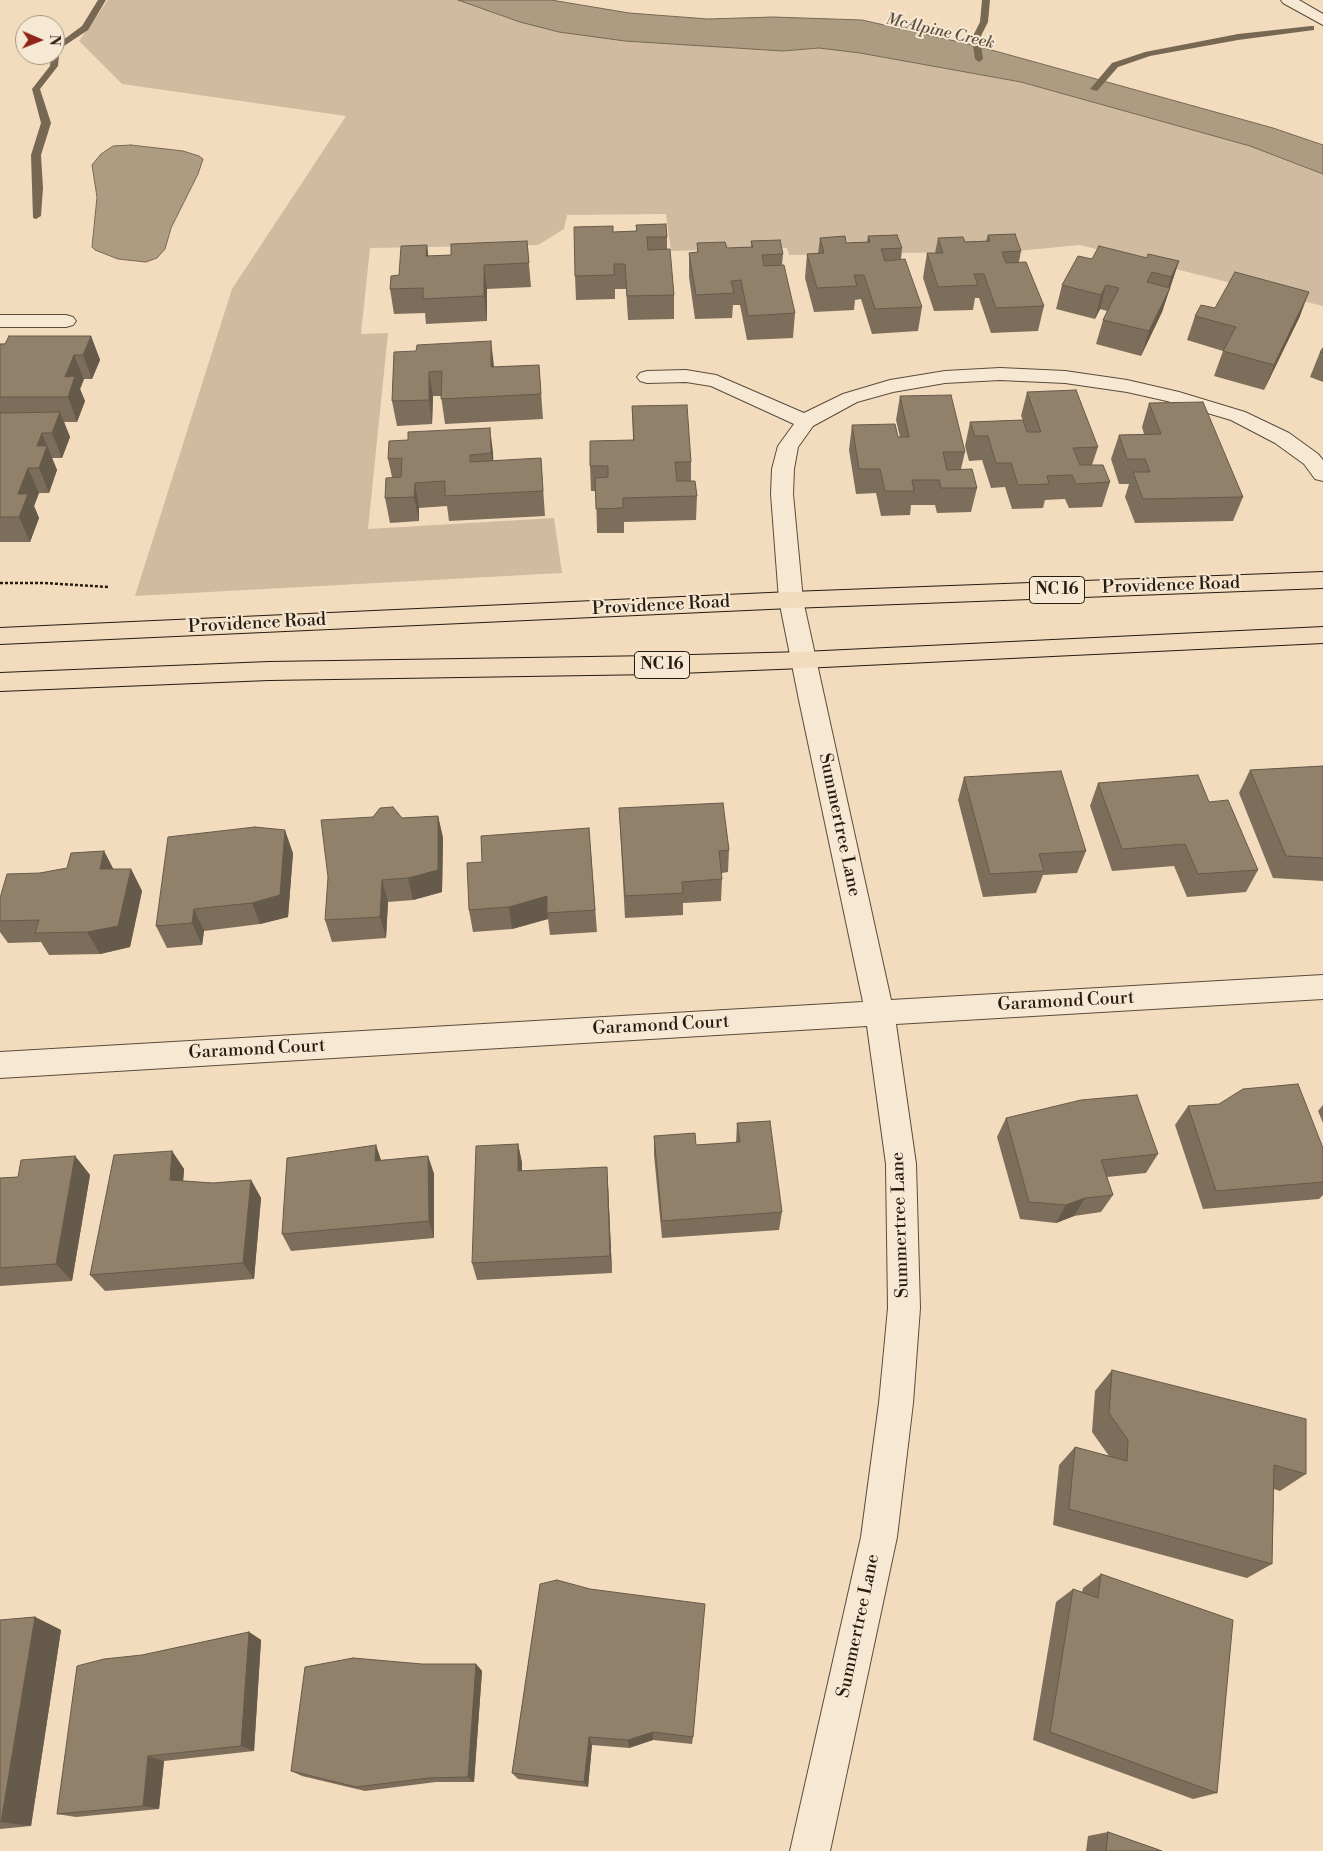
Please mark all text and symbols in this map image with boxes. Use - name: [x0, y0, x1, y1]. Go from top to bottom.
- water label: McAlpine Creek: [884, 10, 996, 54]
- north arrow: [15, 15, 65, 65]
- text: N: [45, 35, 63, 46]
- street label: Providence Road: [1102, 573, 1240, 599]
- road number: NC 16: [1030, 576, 1084, 604]
- street label: Providence Road: [591, 592, 731, 620]
- street label: Providence Road: [187, 610, 327, 638]
- road number: NC 16: [634, 652, 690, 678]
- street label: Summertree Lane: [813, 751, 865, 899]
- street label: Garamond Court: [997, 988, 1135, 1016]
- street label: Garamond Court: [592, 1012, 730, 1040]
- street label: Garamond Court: [188, 1036, 326, 1064]
- street label: Summertree Lane: [888, 1152, 914, 1298]
- street label: Summertree Lane: [833, 1552, 885, 1700]

